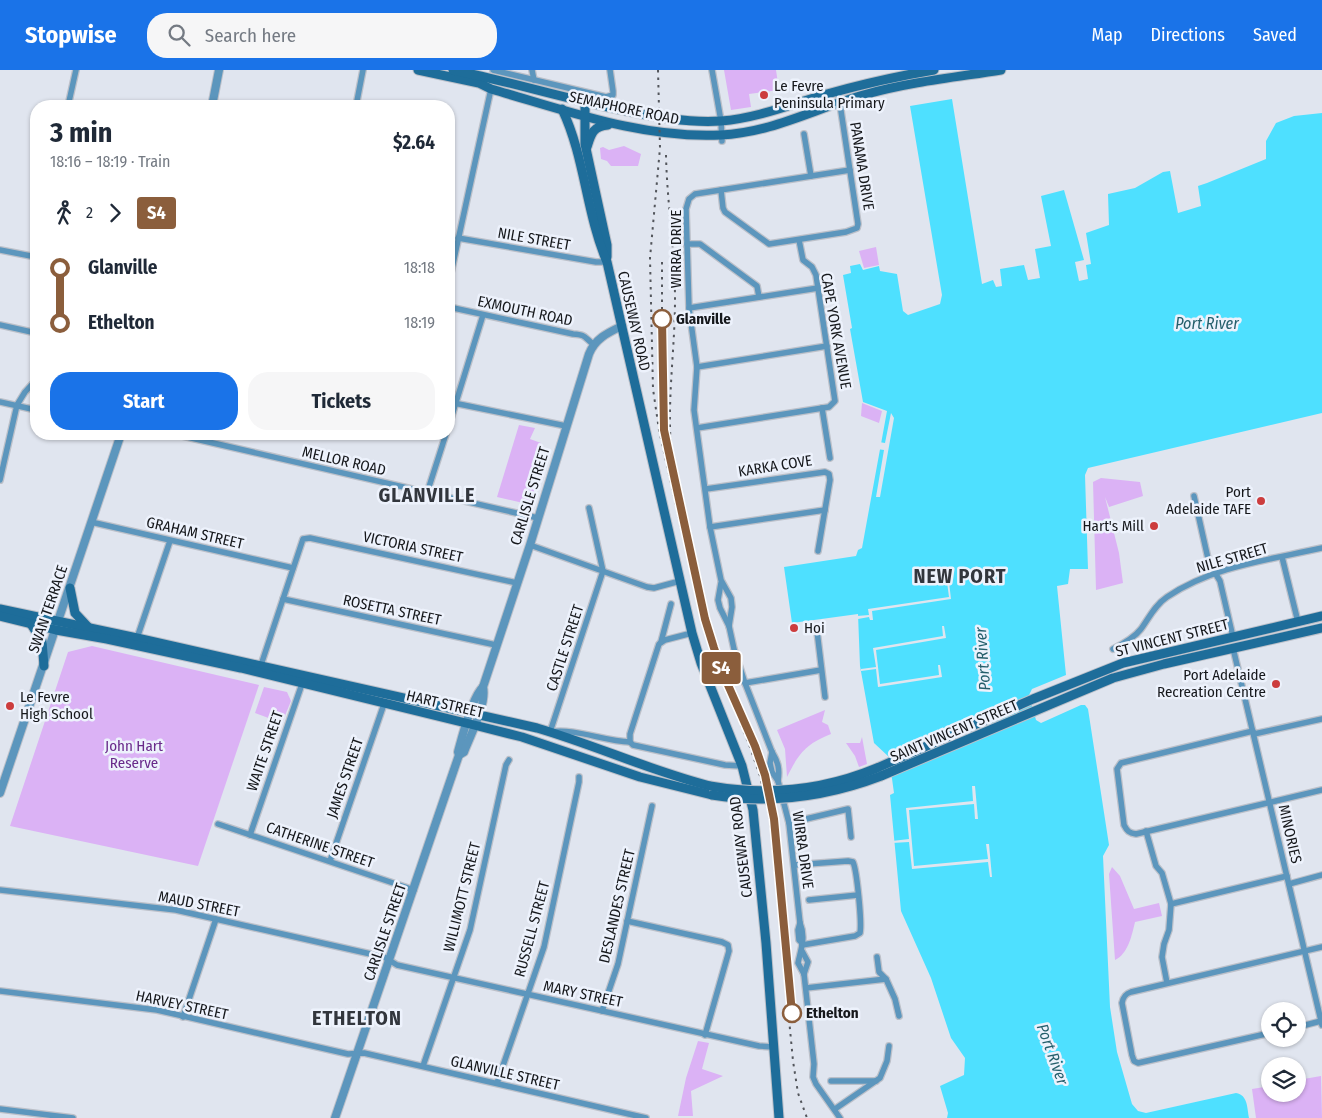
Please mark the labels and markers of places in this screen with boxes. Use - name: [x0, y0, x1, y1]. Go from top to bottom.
- place label: Le Fevre Peninsula Primary: [774, 77, 885, 112]
- marker: Le Fevre Peninsula Primary: [758, 89, 770, 101]
- marker: Glanville: [652, 309, 672, 329]
- place label: Glanville: [676, 310, 731, 328]
- place label: Port Adelaide TAFE: [1166, 483, 1251, 518]
- marker: Port Adelaide TAFE: [1255, 495, 1267, 507]
- place label: Hart's Mill: [1082, 517, 1144, 535]
- marker: Hart's Mill: [1148, 520, 1160, 532]
- place label: Hoi: [804, 619, 825, 637]
- marker: Hoi: [788, 622, 800, 634]
- place label: Port Adelaide Recreation Centre: [1157, 666, 1266, 701]
- marker: Port Adelaide Recreation Centre: [1270, 678, 1282, 690]
- place label: Le Fevre High School: [20, 688, 93, 723]
- marker: Le Fevre High School: [4, 700, 16, 712]
- marker: Ethelton: [782, 1003, 802, 1023]
- place label: Ethelton: [806, 1004, 859, 1022]

